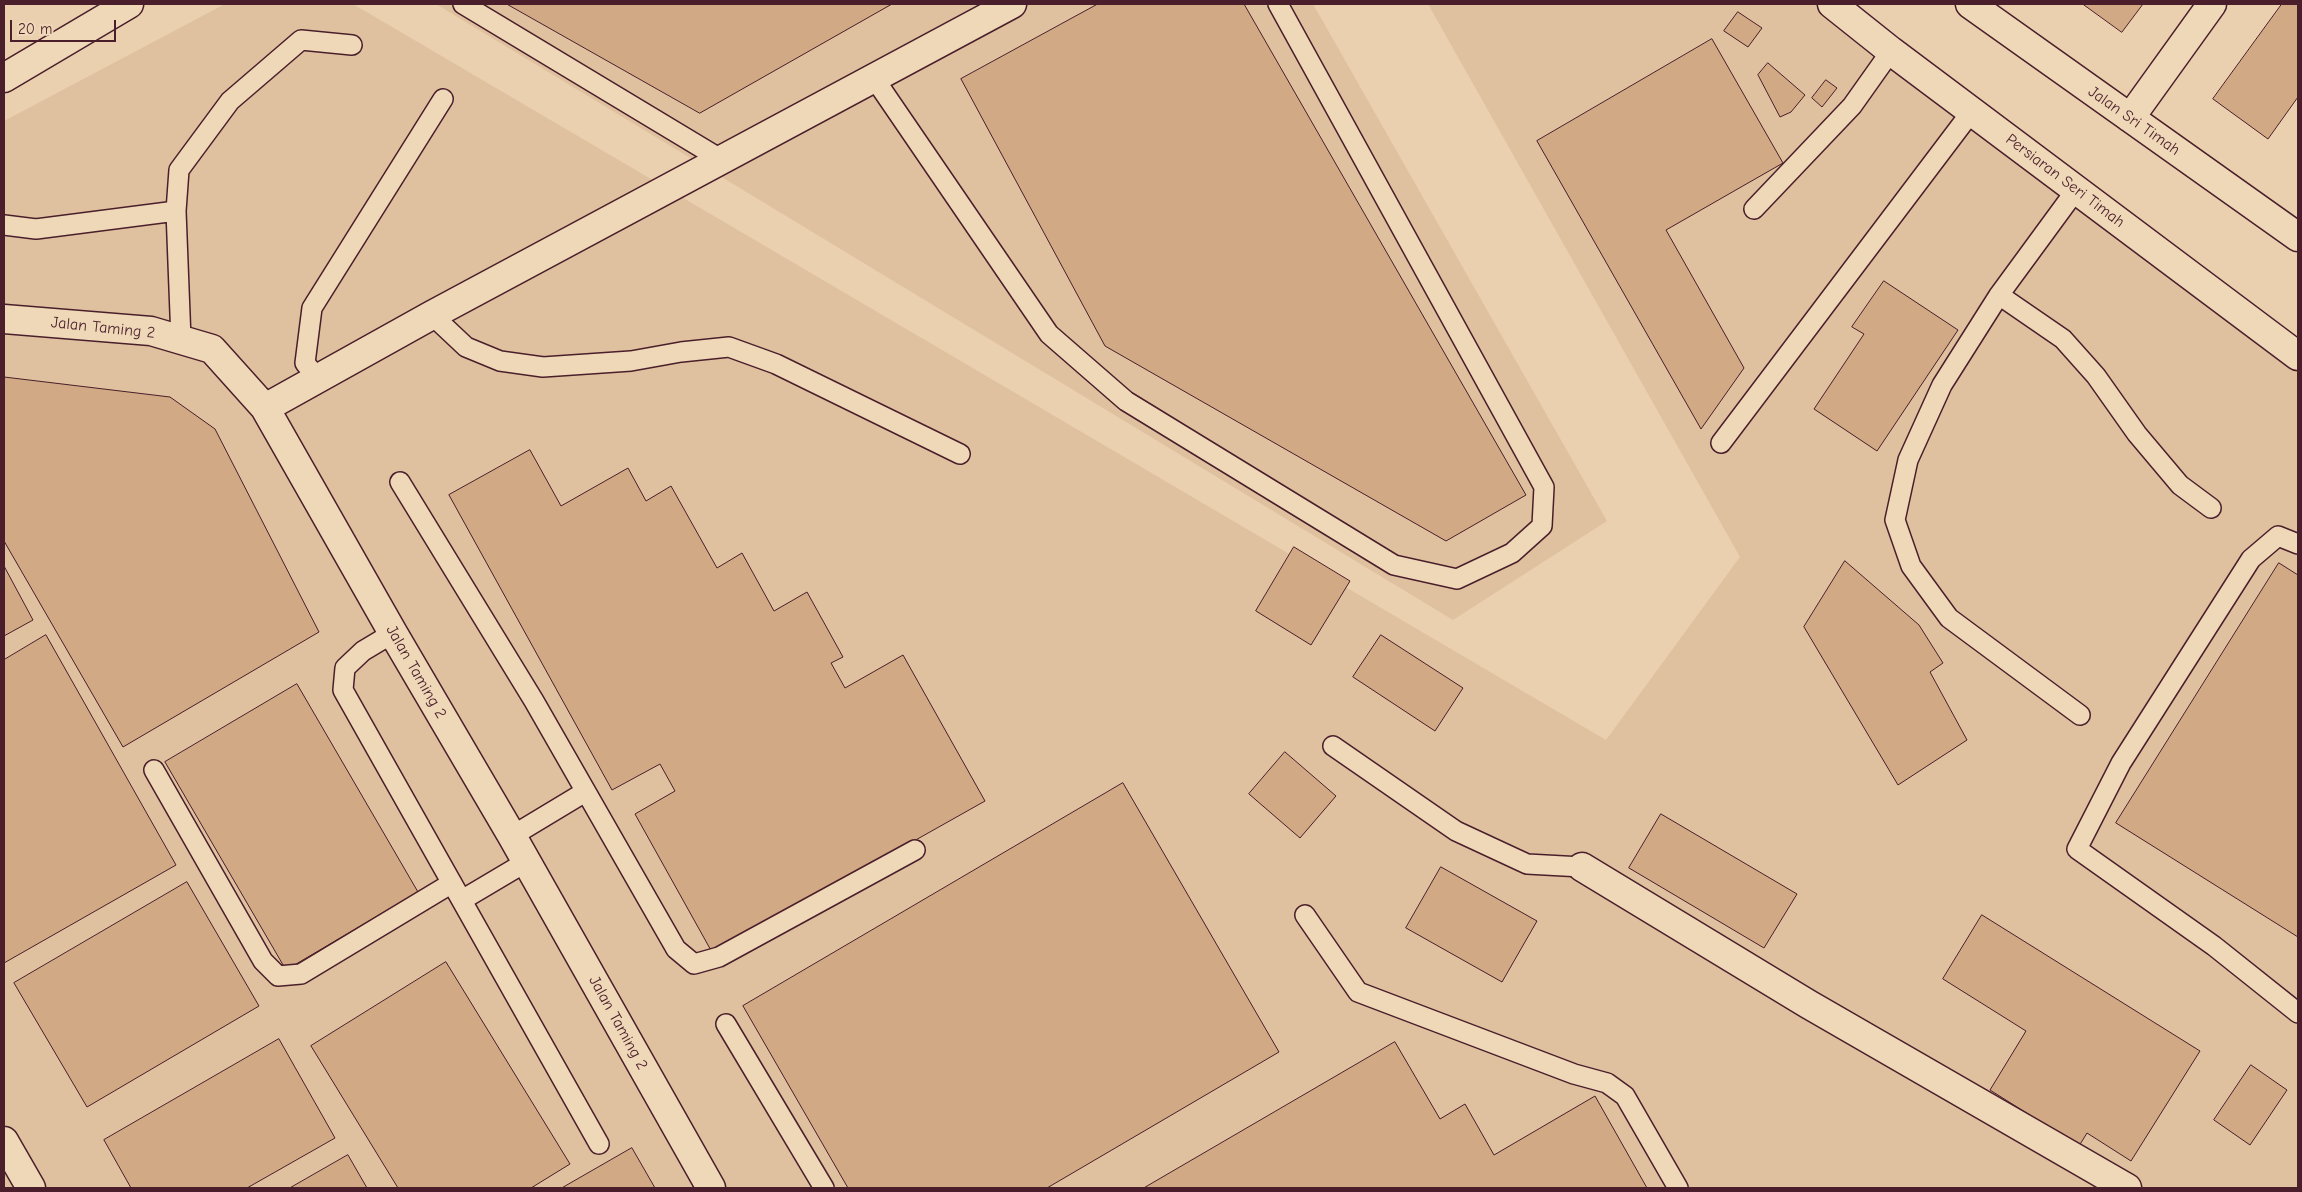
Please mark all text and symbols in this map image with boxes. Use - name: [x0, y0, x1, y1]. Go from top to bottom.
- scale bar: [12, 10, 119, 42]
- text: 20 m: [18, 20, 52, 38]
- street label: Jalan Sri Timah: [2084, 82, 2184, 160]
- street label: Persiaran Seri Timah: [2002, 130, 2128, 232]
- street label: Jalan Taming 2: [50, 313, 156, 343]
- street label: Jalan Taming 2: [382, 622, 450, 722]
- street label: Jalan Taming 2: [584, 973, 652, 1073]

